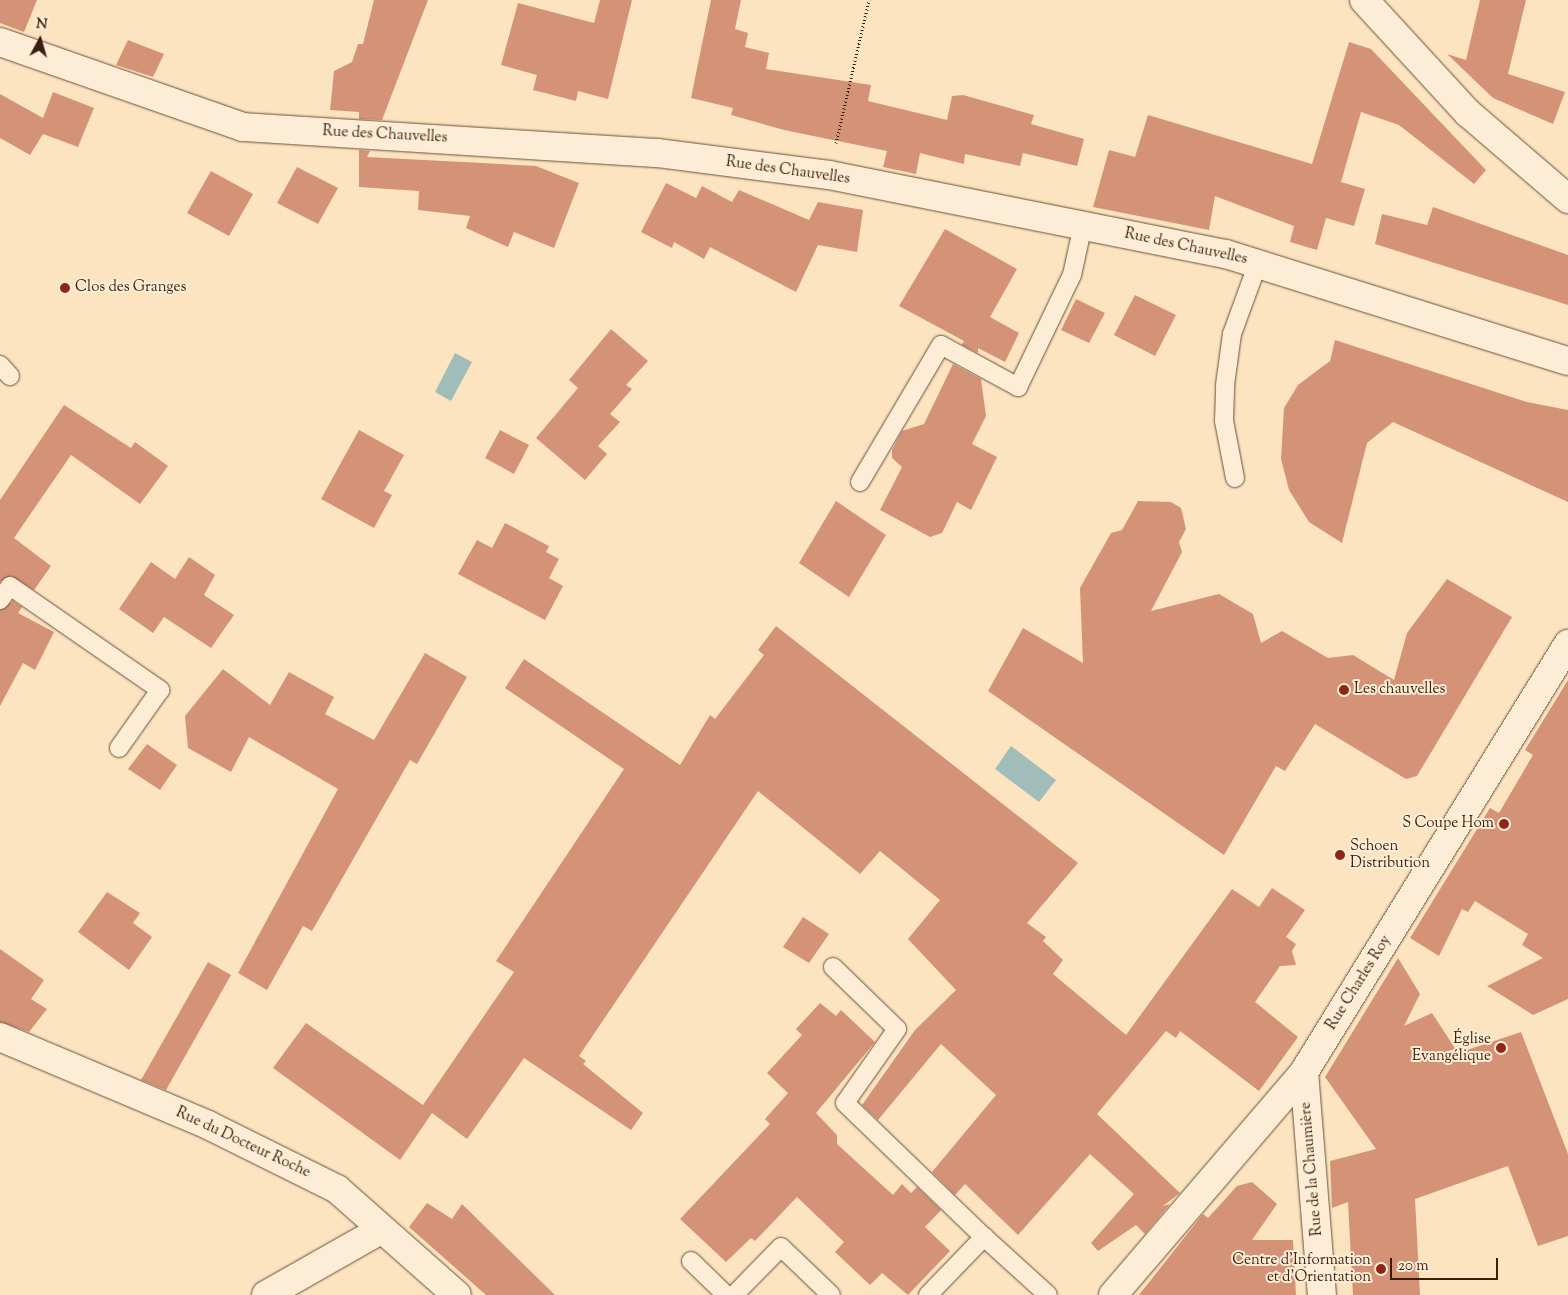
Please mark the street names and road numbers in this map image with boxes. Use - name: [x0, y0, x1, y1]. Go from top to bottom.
- street label: Rue des Chauvelles: [322, 123, 448, 147]
- street label: Rue des Chauvelles: [725, 153, 851, 189]
- street label: Rue des Chauvelles: [1123, 225, 1249, 269]
- street label: Rue Charles Roy: [1323, 932, 1395, 1034]
- street label: Rue de la Chaumière: [1297, 1101, 1327, 1237]
- street label: Rue du Docteur Roche: [173, 1104, 313, 1182]

